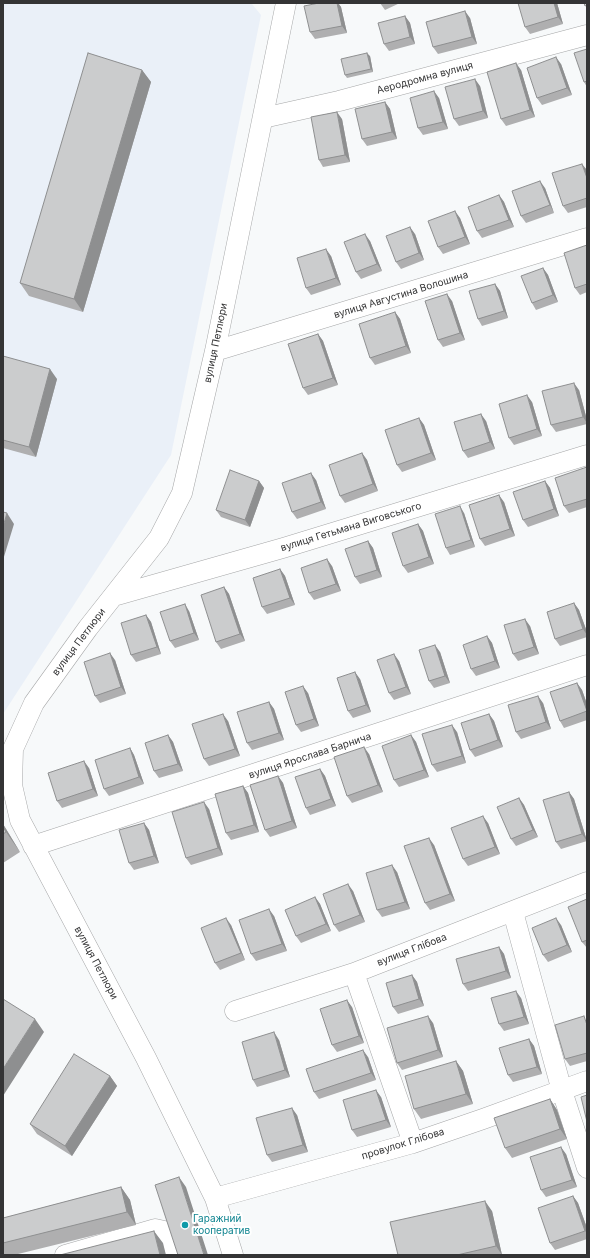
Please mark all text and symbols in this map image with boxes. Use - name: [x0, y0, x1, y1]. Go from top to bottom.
- street label: Аеродромна вулиця: [375, 59, 475, 97]
- street label: вулиця Августина Волошина: [332, 269, 470, 321]
- street label: вулиця Петлюри: [202, 302, 230, 384]
- street label: вулиця Гетьмана Виговського: [279, 500, 423, 554]
- street label: вулиця Петлюри: [50, 606, 108, 678]
- street label: вулиця Ярослава Барнича: [247, 731, 373, 781]
- street label: вулиця Петлюри: [72, 924, 120, 1002]
- street label: вулиця Глібова: [375, 931, 449, 969]
- street label: провулок Глібова: [360, 1126, 446, 1162]
- place label: Гаражний кооператив: [193, 1213, 250, 1236]
- marker: Гаражний кооператив: [180, 1220, 190, 1230]

